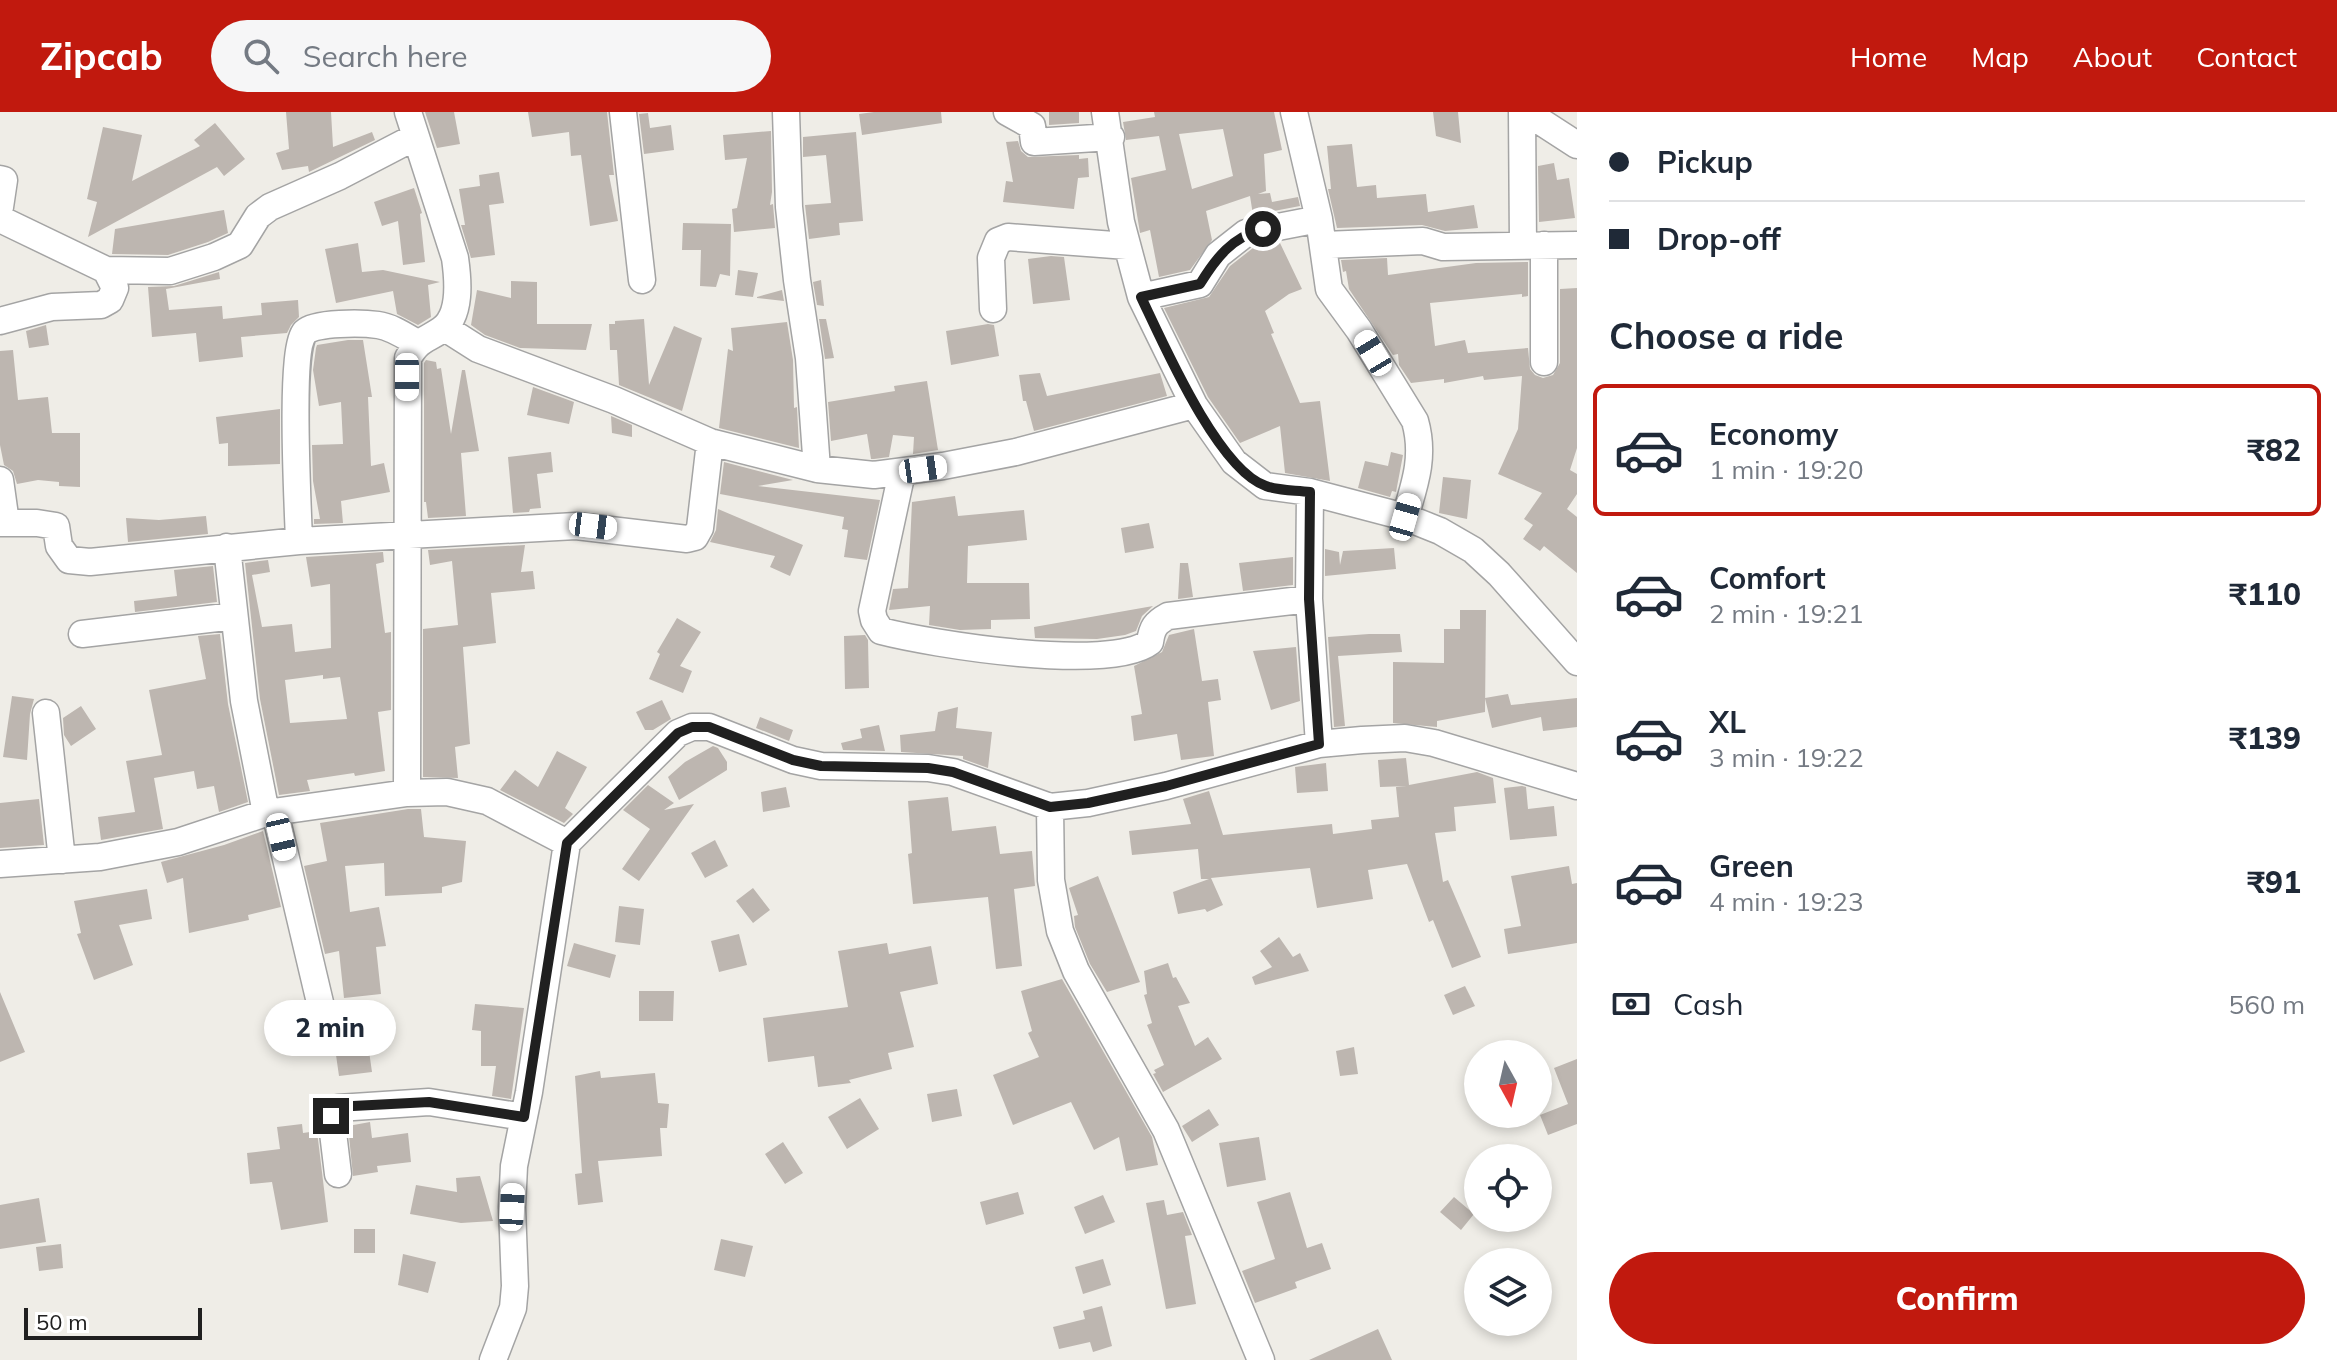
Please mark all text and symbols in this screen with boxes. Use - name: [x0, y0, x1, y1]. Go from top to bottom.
- search box: [211, 20, 771, 92]
- text: Zipcab: [40, 32, 163, 80]
- icon: search: [239, 34, 283, 78]
- text: Search here: [303, 37, 468, 75]
- text: Home: [1850, 39, 1927, 74]
- text: Map: [1971, 39, 2029, 74]
- text: About: [2073, 39, 2152, 74]
- text: Contact: [2196, 39, 2297, 74]
- text: Pickup: [1657, 143, 1753, 181]
- route start: [1245, 211, 1281, 247]
- text: Drop-off: [1657, 220, 1781, 258]
- text: Choose a ride: [1609, 313, 1843, 358]
- car: [1350, 326, 1396, 380]
- car: [395, 353, 419, 401]
- icon: car: [1613, 414, 1685, 486]
- text: Economy: [1709, 415, 1838, 453]
- text: ₹82: [2247, 431, 2301, 469]
- text: 1 min · 19:20: [1709, 453, 1864, 486]
- car: [898, 454, 948, 484]
- car: [1387, 491, 1423, 543]
- car: [568, 511, 618, 541]
- icon: car: [1613, 558, 1685, 630]
- text: Comfort: [1709, 559, 1826, 597]
- text: ₹110: [2229, 575, 2301, 613]
- text: 2 min · 19:21: [1709, 597, 1864, 630]
- icon: car: [1613, 702, 1685, 774]
- text: XL: [1709, 703, 1746, 741]
- text: ₹139: [2229, 719, 2301, 757]
- text: 3 min · 19:22: [1709, 741, 1864, 774]
- car: [264, 811, 298, 863]
- icon: car: [1613, 846, 1685, 918]
- text: Green: [1709, 847, 1794, 885]
- text: ₹91: [2247, 863, 2301, 901]
- text: 4 min · 19:23: [1709, 885, 1864, 918]
- icon: cash: [1609, 982, 1653, 1026]
- text: Cash: [1673, 985, 1744, 1023]
- text: 560 m: [2229, 988, 2305, 1021]
- callout: 2 min: [265, 1000, 397, 1056]
- text: 2 min: [295, 1011, 365, 1044]
- north arrow: [1464, 1040, 1552, 1128]
- map controls: [1464, 1040, 1552, 1336]
- route end: [313, 1098, 349, 1134]
- button: locate: [1464, 1144, 1552, 1232]
- car: [499, 1182, 525, 1232]
- button: layers: [1464, 1248, 1552, 1336]
- button: Confirm: [1609, 1252, 2305, 1344]
- scale bar: [24, 1304, 202, 1340]
- text: 50 m: [36, 1308, 87, 1336]

